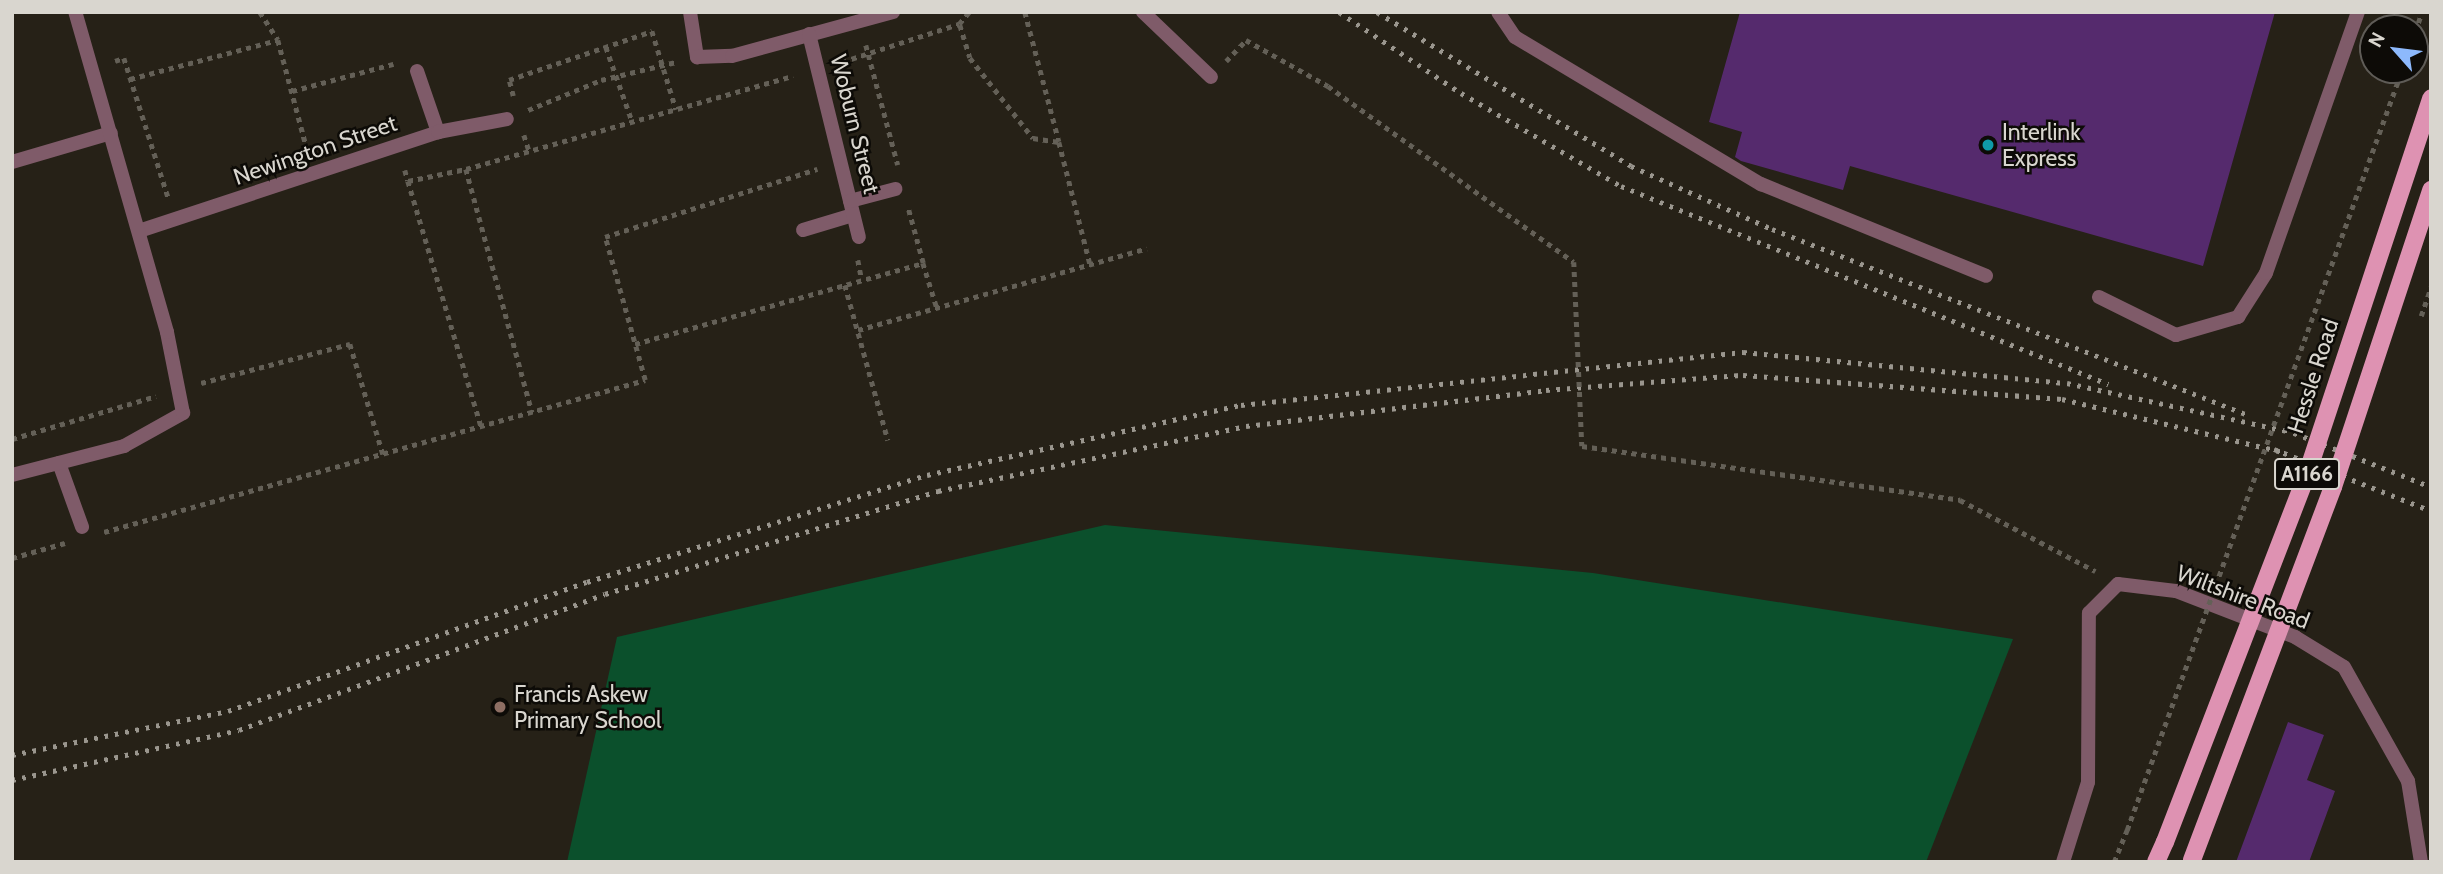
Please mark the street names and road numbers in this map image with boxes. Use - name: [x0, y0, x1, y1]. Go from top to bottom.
- street label: Woburn Street: [824, 51, 886, 197]
- street label: Newington Street: [230, 109, 400, 191]
- street label: Hessle Road: [2282, 315, 2344, 437]
- road number: A1166: [2274, 456, 2340, 491]
- street label: Wiltshire Road: [2173, 559, 2313, 635]

